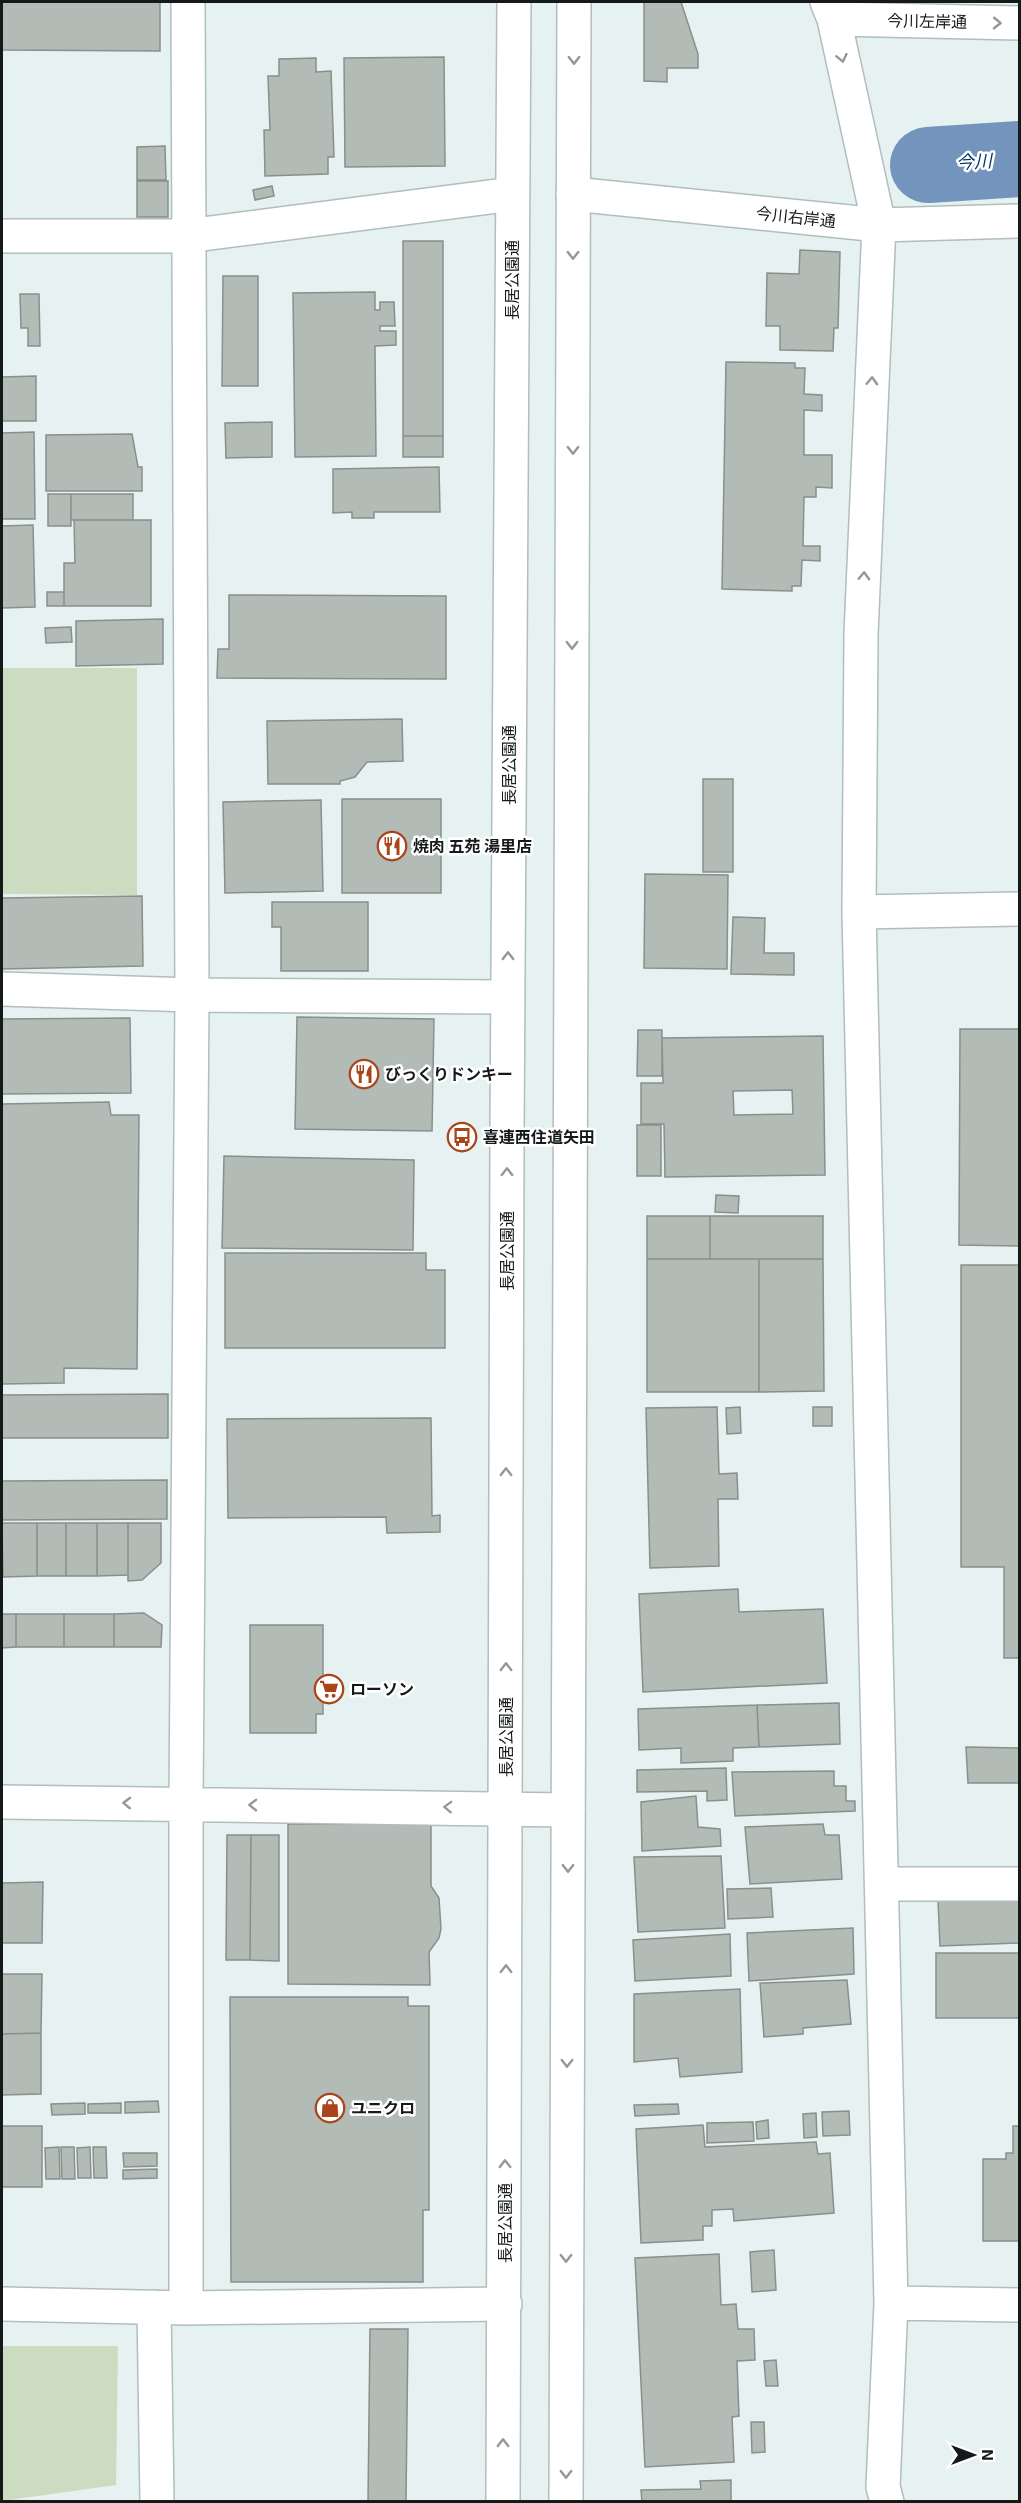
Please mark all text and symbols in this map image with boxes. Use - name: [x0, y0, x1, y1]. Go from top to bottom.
- street label: 今川左岸通: [887, 10, 967, 31]
- one-way arrow: [993, 17, 1002, 29]
- one-way arrow: [835, 53, 848, 63]
- one-way arrow: [568, 55, 580, 64]
- water label: 今川: [955, 149, 994, 173]
- street label: 今川右岸通: [755, 203, 837, 230]
- street label: 長居公園通: [502, 240, 521, 320]
- one-way arrow: [567, 250, 579, 259]
- one-way arrow: [866, 376, 878, 385]
- one-way arrow: [567, 445, 579, 454]
- one-way arrow: [857, 571, 870, 580]
- one-way arrow: [566, 640, 578, 649]
- street label: 長居公園通: [499, 725, 518, 805]
- restaurant icon: 焼肉 五苑 湯里店: [376, 830, 408, 862]
- place label: 焼肉 五苑 湯里店: [413, 836, 532, 855]
- one-way arrow: [502, 952, 514, 961]
- restaurant icon: びっくりドンキー: [348, 1058, 380, 1090]
- place label: びっくりドンキー: [385, 1064, 513, 1083]
- bus stop icon: 喜連西住道矢田: [446, 1121, 478, 1153]
- place label: 喜連西住道矢田: [483, 1127, 595, 1146]
- one-way arrow: [501, 1168, 513, 1177]
- street label: 長居公園通: [497, 1211, 516, 1291]
- one-way arrow: [500, 1468, 512, 1477]
- one-way arrow: [500, 1663, 512, 1672]
- supermarket icon: ローソン: [313, 1673, 345, 1705]
- place label: ローソン: [350, 1679, 414, 1698]
- street label: 長居公園通: [496, 1697, 515, 1777]
- one-way arrow: [123, 1797, 132, 1810]
- one-way arrow: [248, 1799, 257, 1811]
- one-way arrow: [443, 1801, 452, 1814]
- one-way arrow: [562, 1864, 574, 1873]
- one-way arrow: [500, 1965, 512, 1974]
- one-way arrow: [561, 2059, 573, 2068]
- shop icon: ユニクロ: [314, 2092, 346, 2124]
- place label: ユニクロ: [351, 2098, 415, 2117]
- one-way arrow: [499, 2160, 511, 2169]
- street label: 長居公園通: [495, 2183, 514, 2263]
- one-way arrow: [560, 2254, 572, 2263]
- north arrow: [943, 2425, 1003, 2485]
- one-way arrow: [497, 2439, 510, 2448]
- text: N: [979, 2449, 998, 2461]
- one-way arrow: [560, 2470, 572, 2479]

